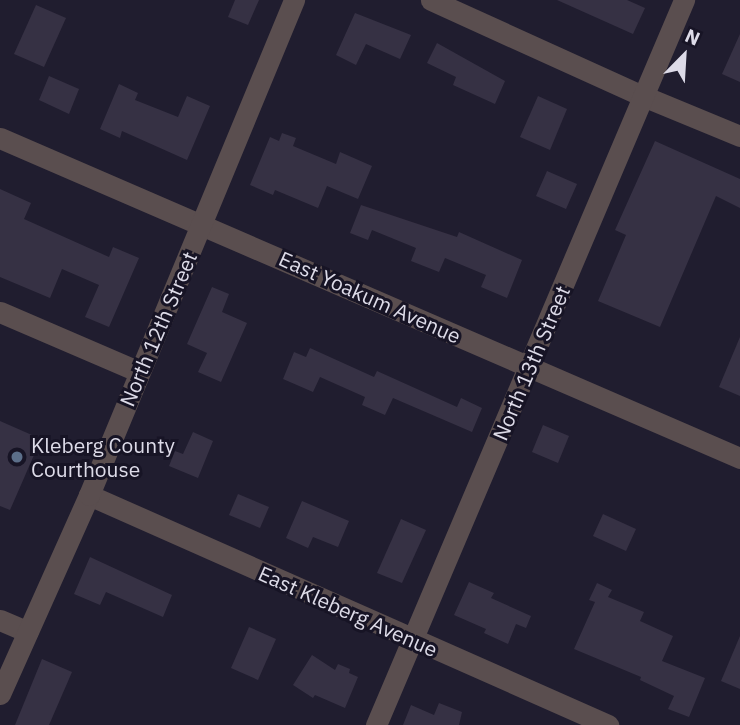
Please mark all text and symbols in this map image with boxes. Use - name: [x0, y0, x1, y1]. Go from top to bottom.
- north arrow: [649, 21, 719, 91]
- text: N: [681, 23, 704, 51]
- street label: East Yoakum Avenue: [275, 246, 465, 348]
- street label: North 12th Street: [114, 248, 202, 410]
- street label: North 13th Street: [487, 282, 575, 444]
- place label: Kleberg County Courthouse: [31, 432, 175, 482]
- marker: Kleberg County Courthouse: [9, 449, 25, 465]
- street label: East Kleberg Avenue: [254, 560, 442, 662]

